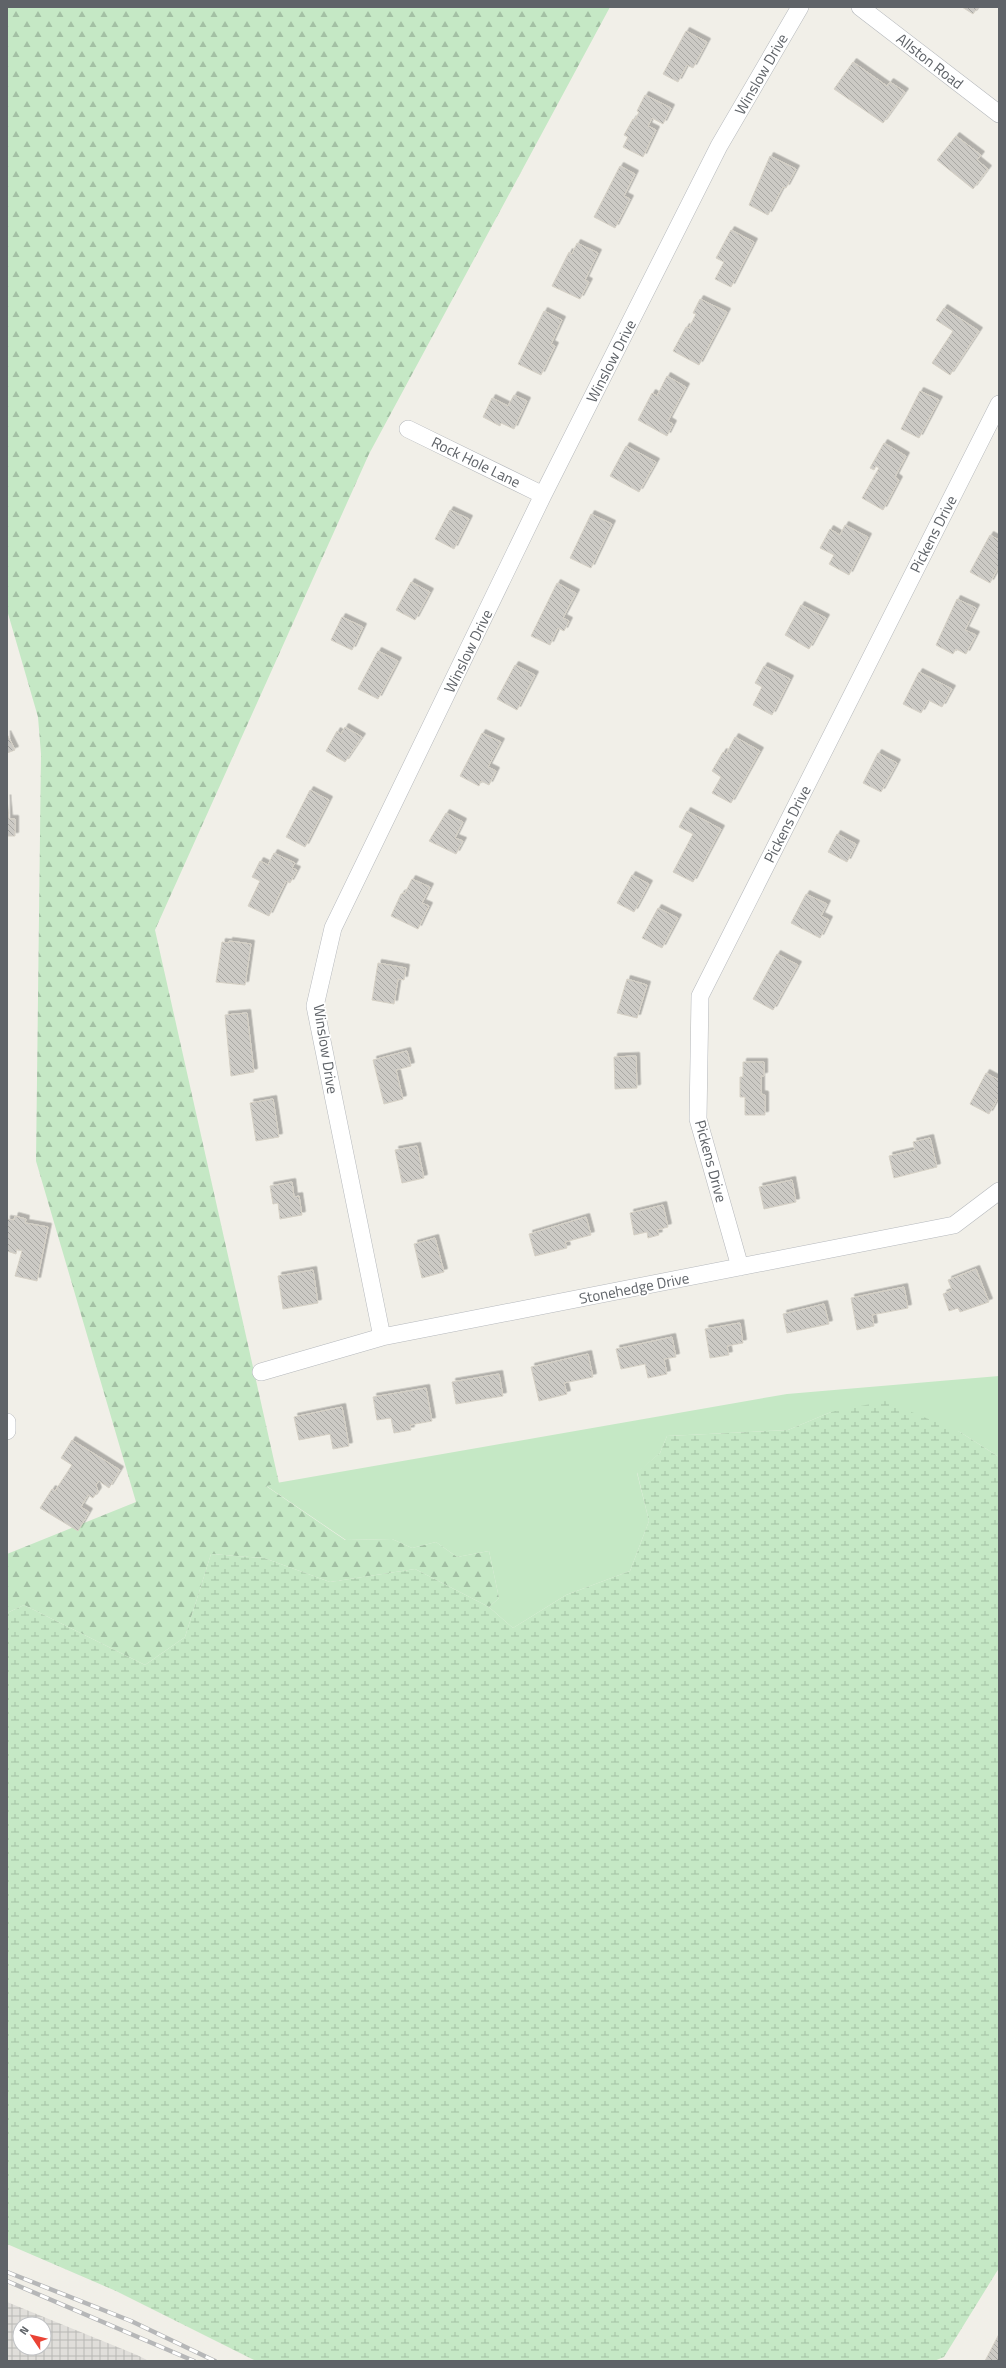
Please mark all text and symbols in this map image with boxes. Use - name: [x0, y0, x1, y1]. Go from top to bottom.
- street label: Allston Road: [891, 27, 969, 95]
- street label: Winslow Drive: [728, 29, 794, 119]
- street label: Winslow Drive: [580, 315, 642, 407]
- street label: Rock Hole Lane: [428, 430, 524, 494]
- street label: Pickens Drive: [904, 491, 962, 577]
- street label: Winslow Drive: [438, 605, 498, 697]
- street label: Pickens Drive: [758, 781, 816, 867]
- street label: Winslow Drive: [308, 1003, 344, 1095]
- street label: Pickens Drive: [689, 1117, 733, 1205]
- street label: Stonehedge Drive: [577, 1266, 691, 1310]
- north arrow: [12, 2316, 52, 2356]
- text: N: [15, 2323, 33, 2338]

